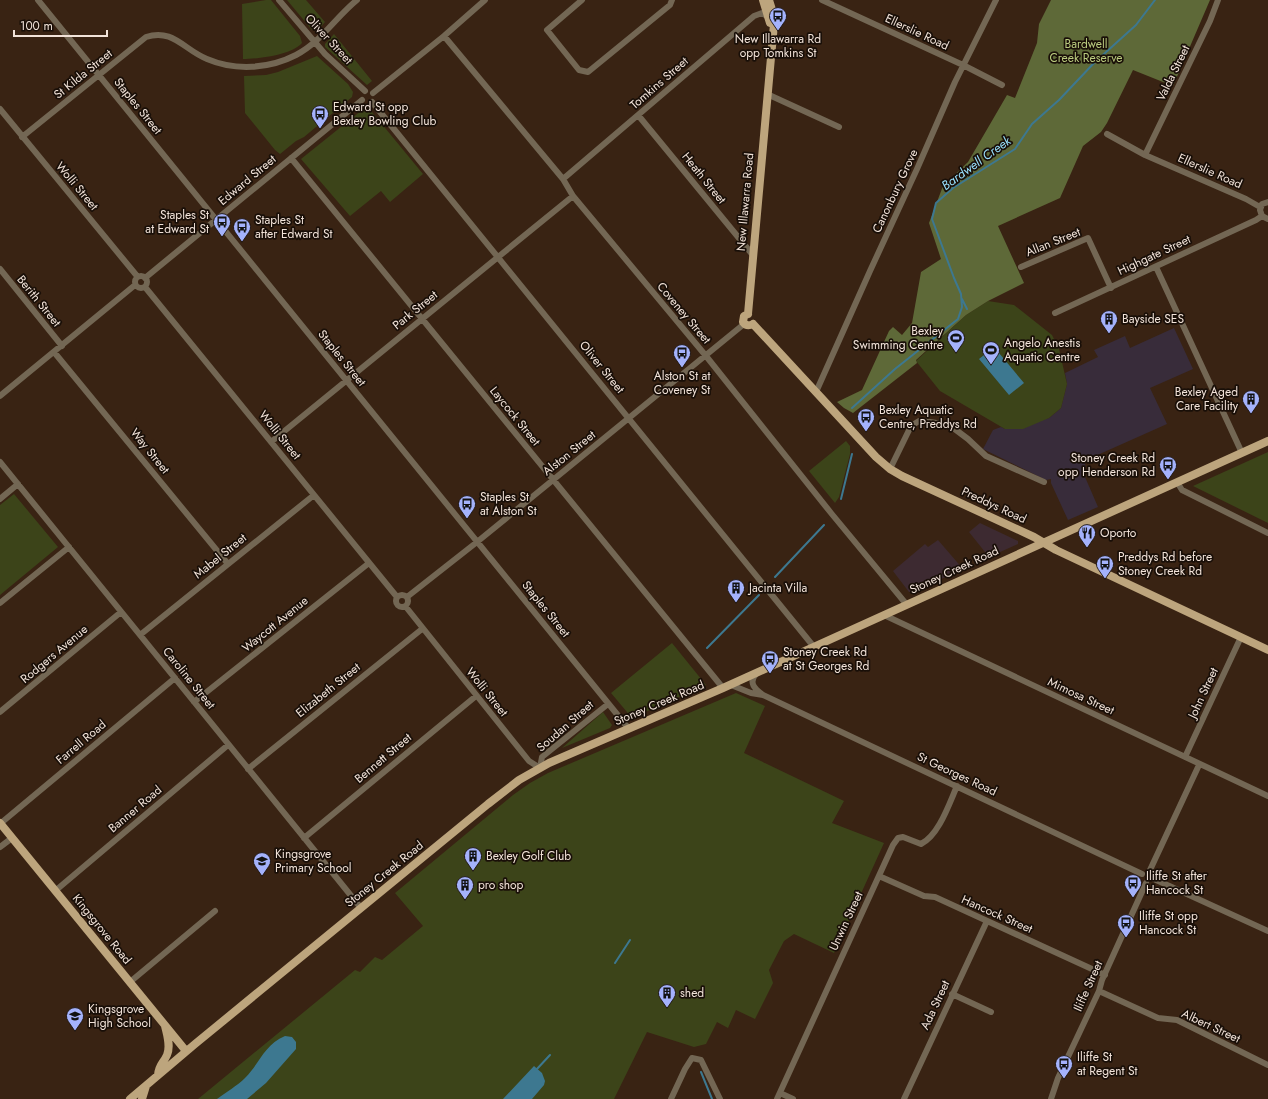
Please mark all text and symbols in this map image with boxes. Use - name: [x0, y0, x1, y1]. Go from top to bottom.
- bus stop icon: New Illawarra Rd opp Tomkins St: [768, 6, 788, 31]
- street label: Ellerslie Road: [882, 9, 952, 55]
- street label: Oliver Street: [301, 10, 357, 68]
- scale bar: [14, 12, 107, 38]
- text: 100 m: [20, 17, 53, 35]
- place label: New Illawarra Rd opp Tomkins St: [735, 30, 821, 62]
- park label: Bardwell Creek Reserve: [1049, 35, 1123, 67]
- street label: Valda Street: [1152, 42, 1194, 104]
- street label: St Kilda Street: [50, 45, 116, 103]
- street label: Tomkins Street: [626, 52, 692, 113]
- street label: Staples Street: [110, 74, 166, 138]
- place label: Edward St opp Bexley Bowling Club: [333, 98, 437, 130]
- bus stop icon: Edward St opp Bexley Bowling Club: [310, 104, 330, 129]
- water label: Bardwell Creek: [937, 131, 1015, 195]
- street label: Canonbury Grove: [868, 146, 922, 236]
- street label: Heath Street: [678, 148, 731, 208]
- street label: Ellerslie Road: [1175, 149, 1245, 193]
- street label: Edward Street: [214, 150, 280, 210]
- street label: New Illawarra Road: [732, 152, 758, 252]
- street label: Wolli Street: [51, 158, 103, 214]
- place label: Staples St at Edward St: [145, 206, 209, 238]
- place label: Staples St after Edward St: [255, 211, 332, 243]
- bus stop icon: Staples St at Edward St: [212, 212, 232, 237]
- bus stop icon: Staples St after Edward St: [232, 217, 252, 242]
- street label: Allan Street: [1023, 223, 1083, 261]
- street label: Highgate Street: [1115, 230, 1194, 280]
- street label: Berith Street: [13, 271, 65, 331]
- street label: Coveney Street: [653, 278, 715, 348]
- street label: Park Street: [388, 286, 442, 334]
- building icon: Bayside SES: [1099, 309, 1119, 334]
- place label: Bayside SES: [1122, 310, 1184, 328]
- place label: Bexley Swimming Centre: [853, 322, 944, 354]
- street label: Staples Street: [314, 326, 370, 390]
- sports icon: Bexley Swimming Centre: [946, 328, 966, 353]
- place label: Angelo Anestis Aquatic Centre: [1004, 334, 1080, 366]
- street label: Oliver Street: [575, 337, 629, 397]
- sports icon: Angelo Anestis Aquatic Centre: [981, 340, 1001, 365]
- bus stop icon: Alston St at Coveney St: [672, 343, 692, 368]
- place label: Alston St at Coveney St: [654, 367, 710, 399]
- street label: Laycock Street: [485, 382, 545, 450]
- place label: Bexley Aged Care Facility: [1175, 383, 1239, 415]
- building icon: Bexley Aged Care Facility: [1241, 389, 1261, 414]
- place label: Bexley Aquatic Centre, Preddys Rd: [879, 401, 977, 433]
- street label: Wolli Street: [255, 407, 305, 463]
- bus stop icon: Bexley Aquatic Centre, Preddys Rd: [856, 407, 876, 432]
- street label: Way Street: [126, 424, 174, 478]
- street label: Alston Street: [539, 426, 599, 480]
- place label: Stoney Creek Rd opp Henderson Rd: [1058, 449, 1155, 481]
- bus stop icon: Stoney Creek Rd opp Henderson Rd: [1158, 455, 1178, 480]
- street label: Preddys Road: [959, 482, 1029, 528]
- place label: Staples St at Alston St: [480, 488, 537, 520]
- bus stop icon: Staples St at Alston St: [457, 494, 477, 519]
- restaurant icon: Oporto: [1077, 523, 1097, 548]
- place label: Oporto: [1100, 524, 1137, 542]
- street label: Mabel Street: [190, 529, 250, 583]
- street label: Stoney Creek Road: [906, 541, 1002, 599]
- place label: Preddys Rd before Stoney Creek Rd: [1118, 548, 1212, 580]
- bus stop icon: Preddys Rd before Stoney Creek Rd: [1095, 554, 1115, 579]
- street label: Staples Street: [518, 577, 574, 641]
- building icon: Jacinta Villa: [726, 578, 746, 603]
- place label: Jacinta Villa: [747, 579, 808, 597]
- street label: Waycott Avenue: [238, 592, 312, 656]
- street label: Rodgers Avenue: [16, 620, 92, 688]
- street label: Caroline Street: [158, 643, 220, 713]
- place label: Stoney Creek Rd at St Georges Rd: [783, 643, 869, 675]
- bus stop icon: Stoney Creek Rd at St Georges Rd: [760, 649, 780, 674]
- street label: Elizabeth Street: [292, 658, 364, 722]
- street label: Wolli Street: [462, 664, 512, 720]
- street label: John Street: [1183, 664, 1223, 723]
- street label: Mimosa Street: [1045, 673, 1117, 719]
- street label: Stoney Creek Road: [611, 676, 707, 730]
- street label: Soudan Street: [532, 696, 598, 756]
- street label: Farrell Road: [52, 716, 110, 768]
- street label: Bennett Street: [351, 729, 416, 787]
- street label: St Georges Road: [914, 748, 1000, 800]
- street label: Banner Road: [104, 781, 166, 837]
- street label: Stoney Creek Road: [341, 837, 427, 911]
- place label: Kingsgrove Primary School: [275, 845, 352, 877]
- building icon: Bexley Golf Club: [463, 846, 483, 871]
- place label: Bexley Golf Club: [486, 847, 571, 865]
- school or university icon: Kingsgrove Primary School: [252, 851, 272, 876]
- place label: Iliffe St after Hancock St: [1146, 867, 1208, 899]
- bus stop icon: Iliffe St after Hancock St: [1123, 873, 1143, 898]
- building icon: pro shop: [455, 875, 475, 900]
- place label: pro shop: [478, 876, 524, 894]
- street label: Unwin Street: [824, 888, 868, 954]
- street label: Kingsgrove Road: [68, 890, 136, 968]
- street label: Hancock Street: [959, 890, 1036, 938]
- place label: Iliffe St opp Hancock St: [1139, 907, 1198, 939]
- bus stop icon: Iliffe St opp Hancock St: [1116, 913, 1136, 938]
- street label: Iliffe Street: [1069, 958, 1107, 1014]
- street label: Ada Street: [916, 977, 954, 1033]
- building icon: shed: [657, 983, 677, 1008]
- place label: shed: [680, 984, 704, 1002]
- place label: Kingsgrove High School: [88, 1000, 151, 1032]
- street label: Albert Street: [1179, 1005, 1243, 1048]
- school or university icon: Kingsgrove High School: [65, 1006, 85, 1031]
- place label: Iliffe St at Regent St: [1077, 1048, 1138, 1080]
- bus stop icon: Iliffe St at Regent St: [1054, 1054, 1074, 1079]

